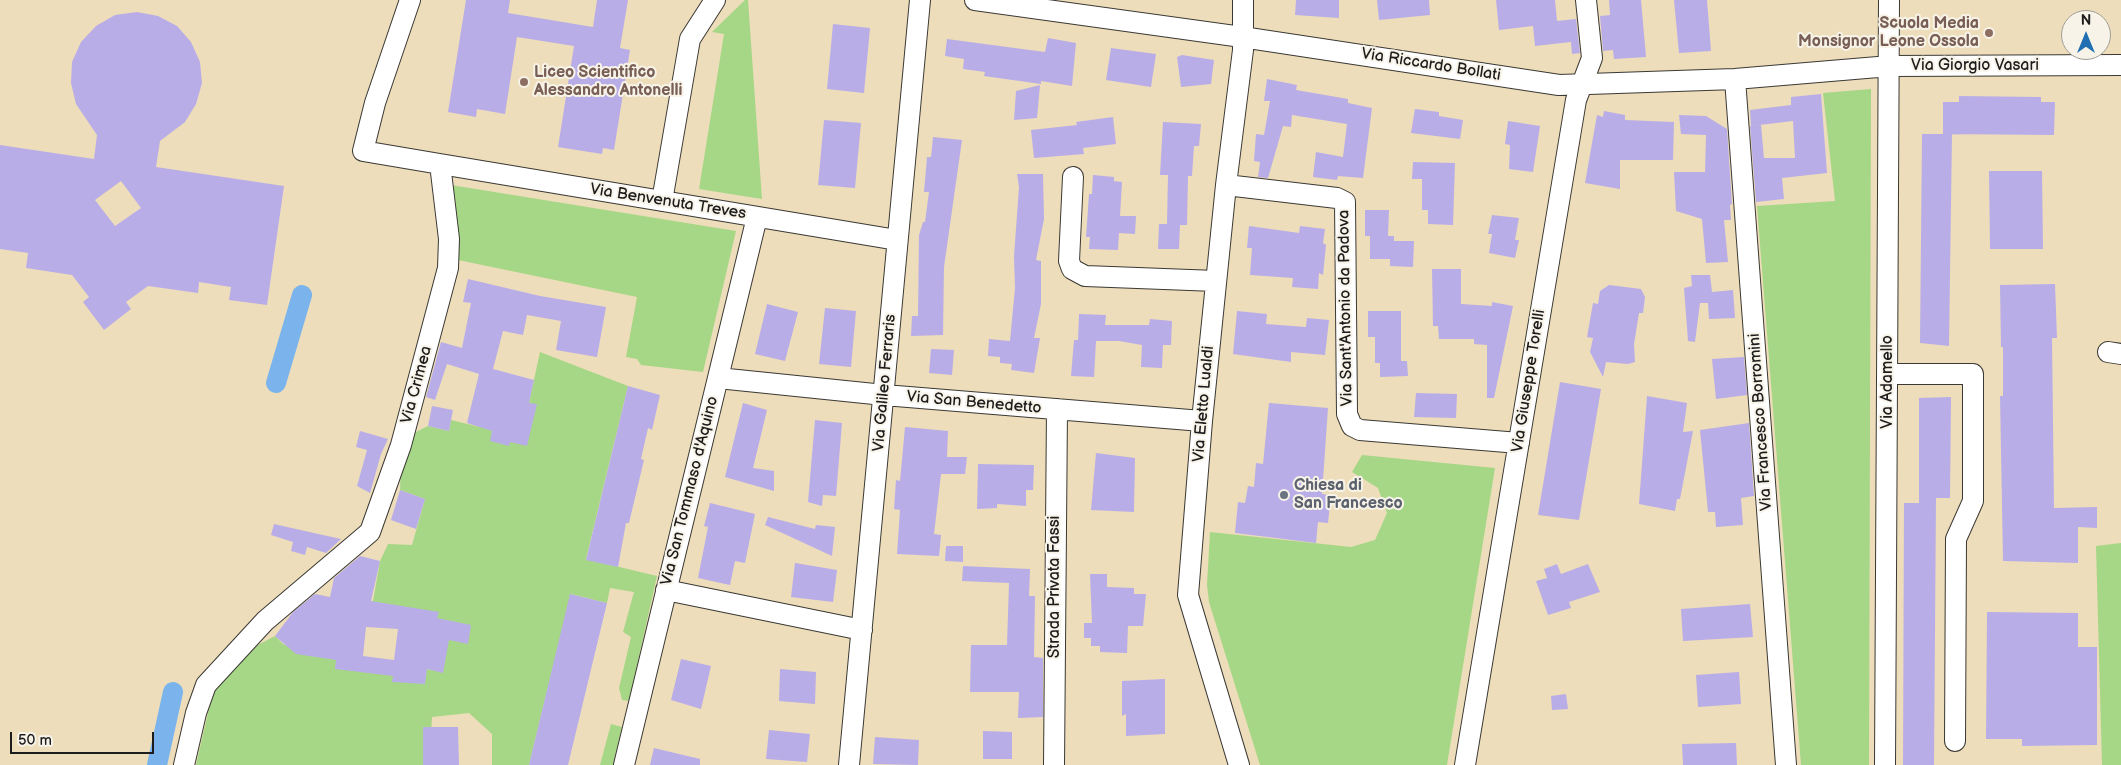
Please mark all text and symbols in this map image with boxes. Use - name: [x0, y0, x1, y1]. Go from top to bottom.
- north arrow: [2061, 10, 2111, 60]
- text: N: [2081, 12, 2091, 29]
- place label: Scuola Media Monsignor Leone Ossola: [1798, 14, 1979, 52]
- marker: Scuola Media Monsignor Leone Ossola: [1983, 27, 1995, 39]
- street label: Via Riccardo Bollati: [1360, 44, 1502, 86]
- street label: Via Giorgio Vasari: [1911, 56, 2039, 76]
- place label: Liceo Scientifico Alessandro Antonelli: [534, 63, 682, 101]
- marker: Liceo Scientifico Alessandro Antonelli: [518, 76, 530, 88]
- street label: Via Benvenuta Treves: [589, 180, 747, 224]
- street label: Via Sant'Antonio da Padova: [1335, 210, 1357, 406]
- street label: Via Giuseppe Torelli: [1508, 308, 1550, 454]
- street label: Via Galileo Ferraris: [869, 313, 901, 453]
- street label: Via Francesco Borromini: [1745, 333, 1777, 511]
- street label: Via Adamello: [1878, 335, 1898, 429]
- street label: Via Crimea: [397, 344, 437, 426]
- street label: Via Eletto Lualdi: [1189, 345, 1219, 463]
- street label: Via San Benedetto: [906, 388, 1042, 418]
- street label: Via San Tommaso d'Aquino: [657, 394, 723, 588]
- place label: Chiesa di San Francesco: [1294, 476, 1403, 514]
- marker: Chiesa di San Francesco: [1278, 489, 1290, 501]
- street label: Strada Privata Fassi: [1045, 516, 1065, 658]
- scale bar: [12, 722, 156, 754]
- text: 50 m: [18, 731, 52, 750]

